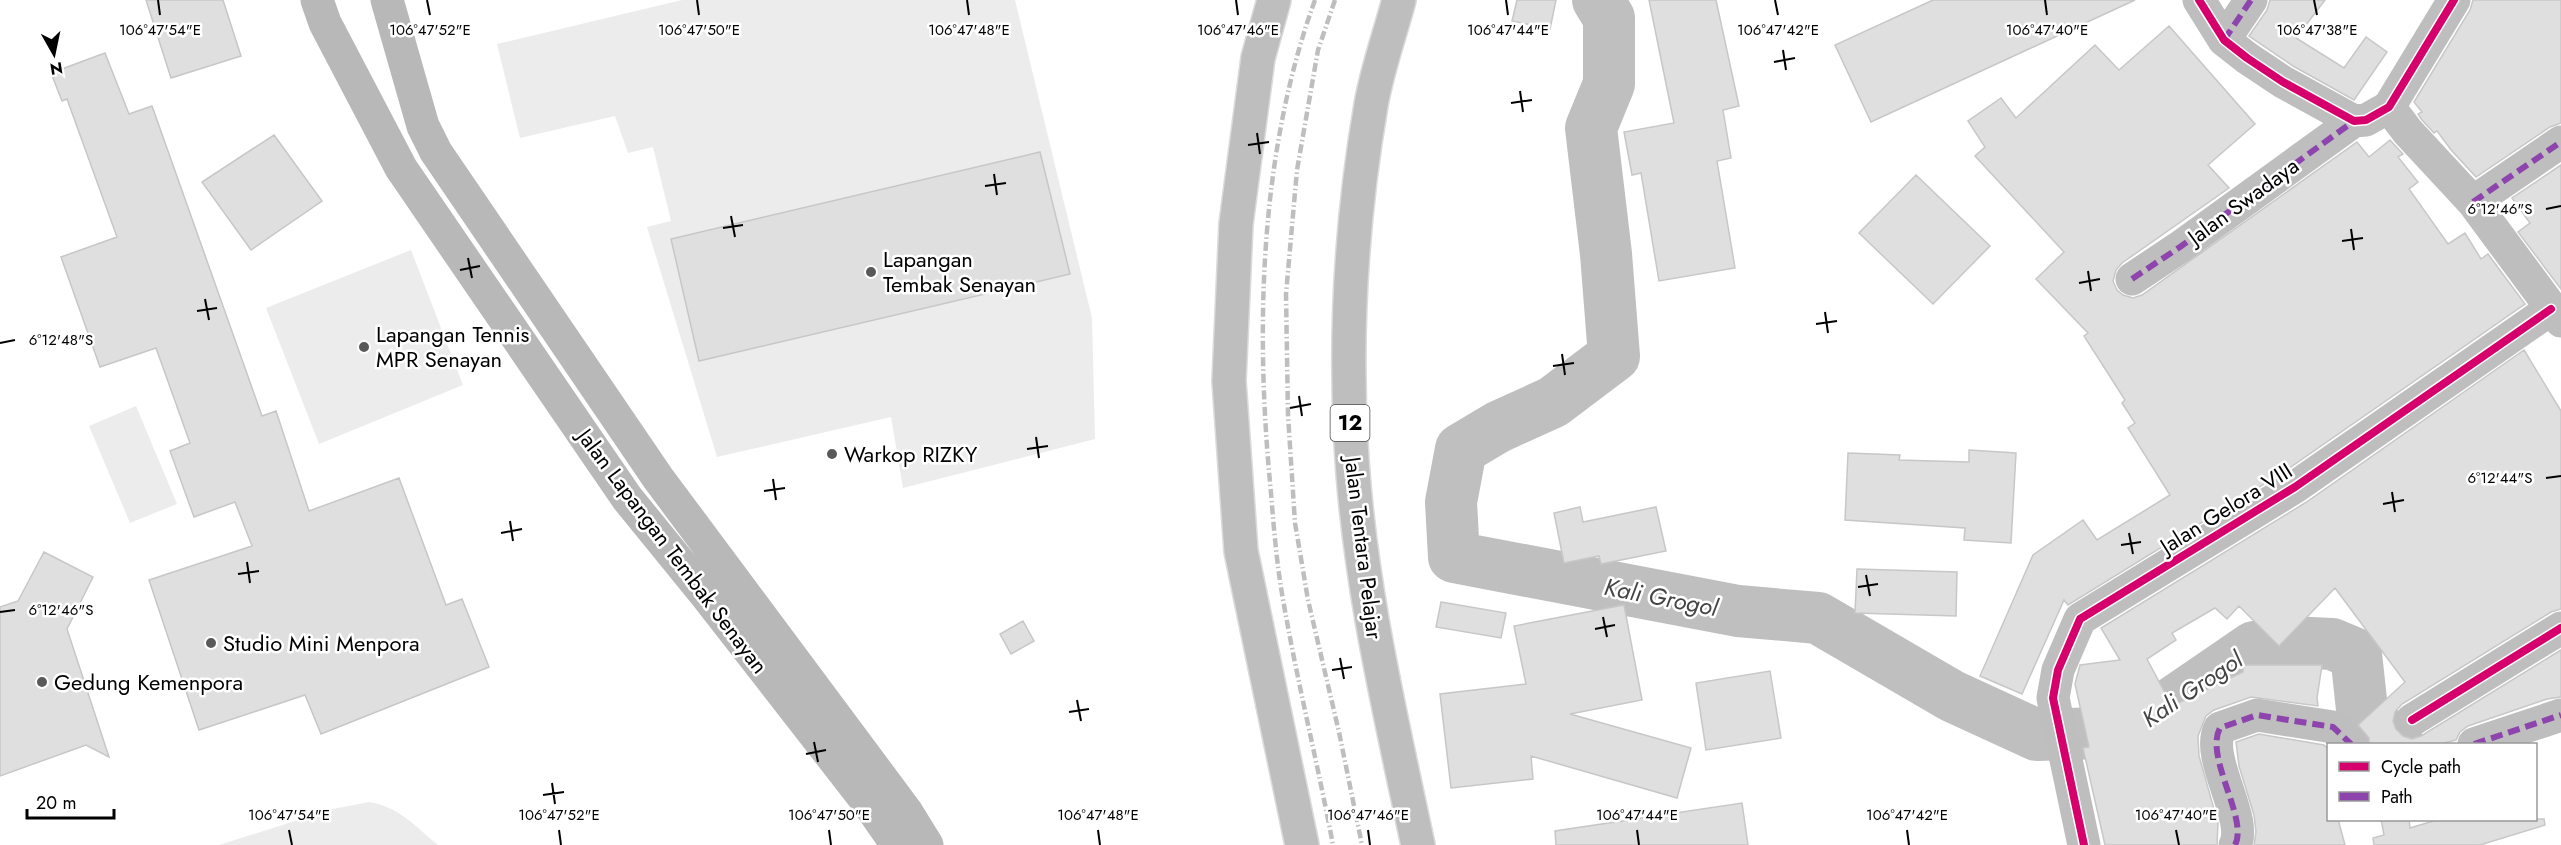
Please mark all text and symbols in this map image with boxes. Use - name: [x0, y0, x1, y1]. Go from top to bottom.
- text: 106°47'54"E: [119, 19, 201, 41]
- text: 106°47'52"E: [389, 19, 471, 41]
- text: 106°47'50"E: [658, 19, 740, 41]
- text: 106°47'48"E: [928, 19, 1010, 41]
- text: 106°47'46"E: [1197, 19, 1279, 41]
- text: 106°47'44"E: [1467, 19, 1549, 41]
- text: 106°47'42"E: [1737, 19, 1819, 41]
- text: 106°47'40"E: [2006, 19, 2088, 41]
- text: 106°47'38"E: [2276, 19, 2358, 41]
- north arrow: [24, 24, 84, 84]
- text: N: [48, 56, 64, 81]
- street label: Jalan Swadaya: [2178, 150, 2305, 254]
- text: 6°12'46"S: [2468, 198, 2532, 220]
- place label: Lapangan Tembak Senayan: [883, 243, 1036, 300]
- marker: Lapangan Tembak Senayan: [864, 265, 878, 279]
- place label: Lapangan Tennis MPR Senayan: [376, 318, 530, 375]
- text: 6°12'48"S: [29, 329, 93, 351]
- marker: Lapangan Tennis MPR Senayan: [357, 340, 371, 354]
- road number: 12: [1330, 405, 1370, 441]
- street label: Jalan Lapangan Tembak Senayan: [568, 419, 776, 680]
- place label: Warkop RIZKY: [844, 438, 978, 470]
- marker: Warkop RIZKY: [825, 447, 839, 461]
- street label: Jalan Tentara Pelajar: [1337, 452, 1391, 641]
- street label: Jalan Gelora VIII: [2151, 455, 2298, 563]
- text: 6°12'44"S: [2467, 467, 2533, 489]
- water label: Kali Grogol: [1601, 569, 1722, 625]
- text: 6°12'46"S: [29, 599, 93, 621]
- place label: Studio Mini Menpora: [223, 627, 420, 659]
- marker: Studio Mini Menpora: [204, 636, 218, 650]
- water label: Kali Grogol: [2135, 641, 2251, 736]
- place label: Gedung Kemenpora: [54, 666, 243, 698]
- marker: Gedung Kemenpora: [35, 675, 49, 689]
- legend: [2327, 743, 2537, 821]
- text: Cycle path: [2381, 754, 2461, 780]
- scale bar: [27, 782, 114, 820]
- text: Path: [2381, 784, 2413, 810]
- text: 20 m: [36, 790, 76, 816]
- text: 106°47'54"E: [248, 804, 330, 826]
- text: 106°47'52"E: [518, 804, 600, 826]
- text: 106°47'50"E: [788, 804, 870, 826]
- text: 106°47'48"E: [1057, 804, 1139, 826]
- text: 106°47'46"E: [1327, 804, 1409, 826]
- text: 106°47'44"E: [1596, 804, 1678, 826]
- text: 106°47'42"E: [1866, 804, 1948, 826]
- text: 106°47'40"E: [2135, 804, 2217, 826]

